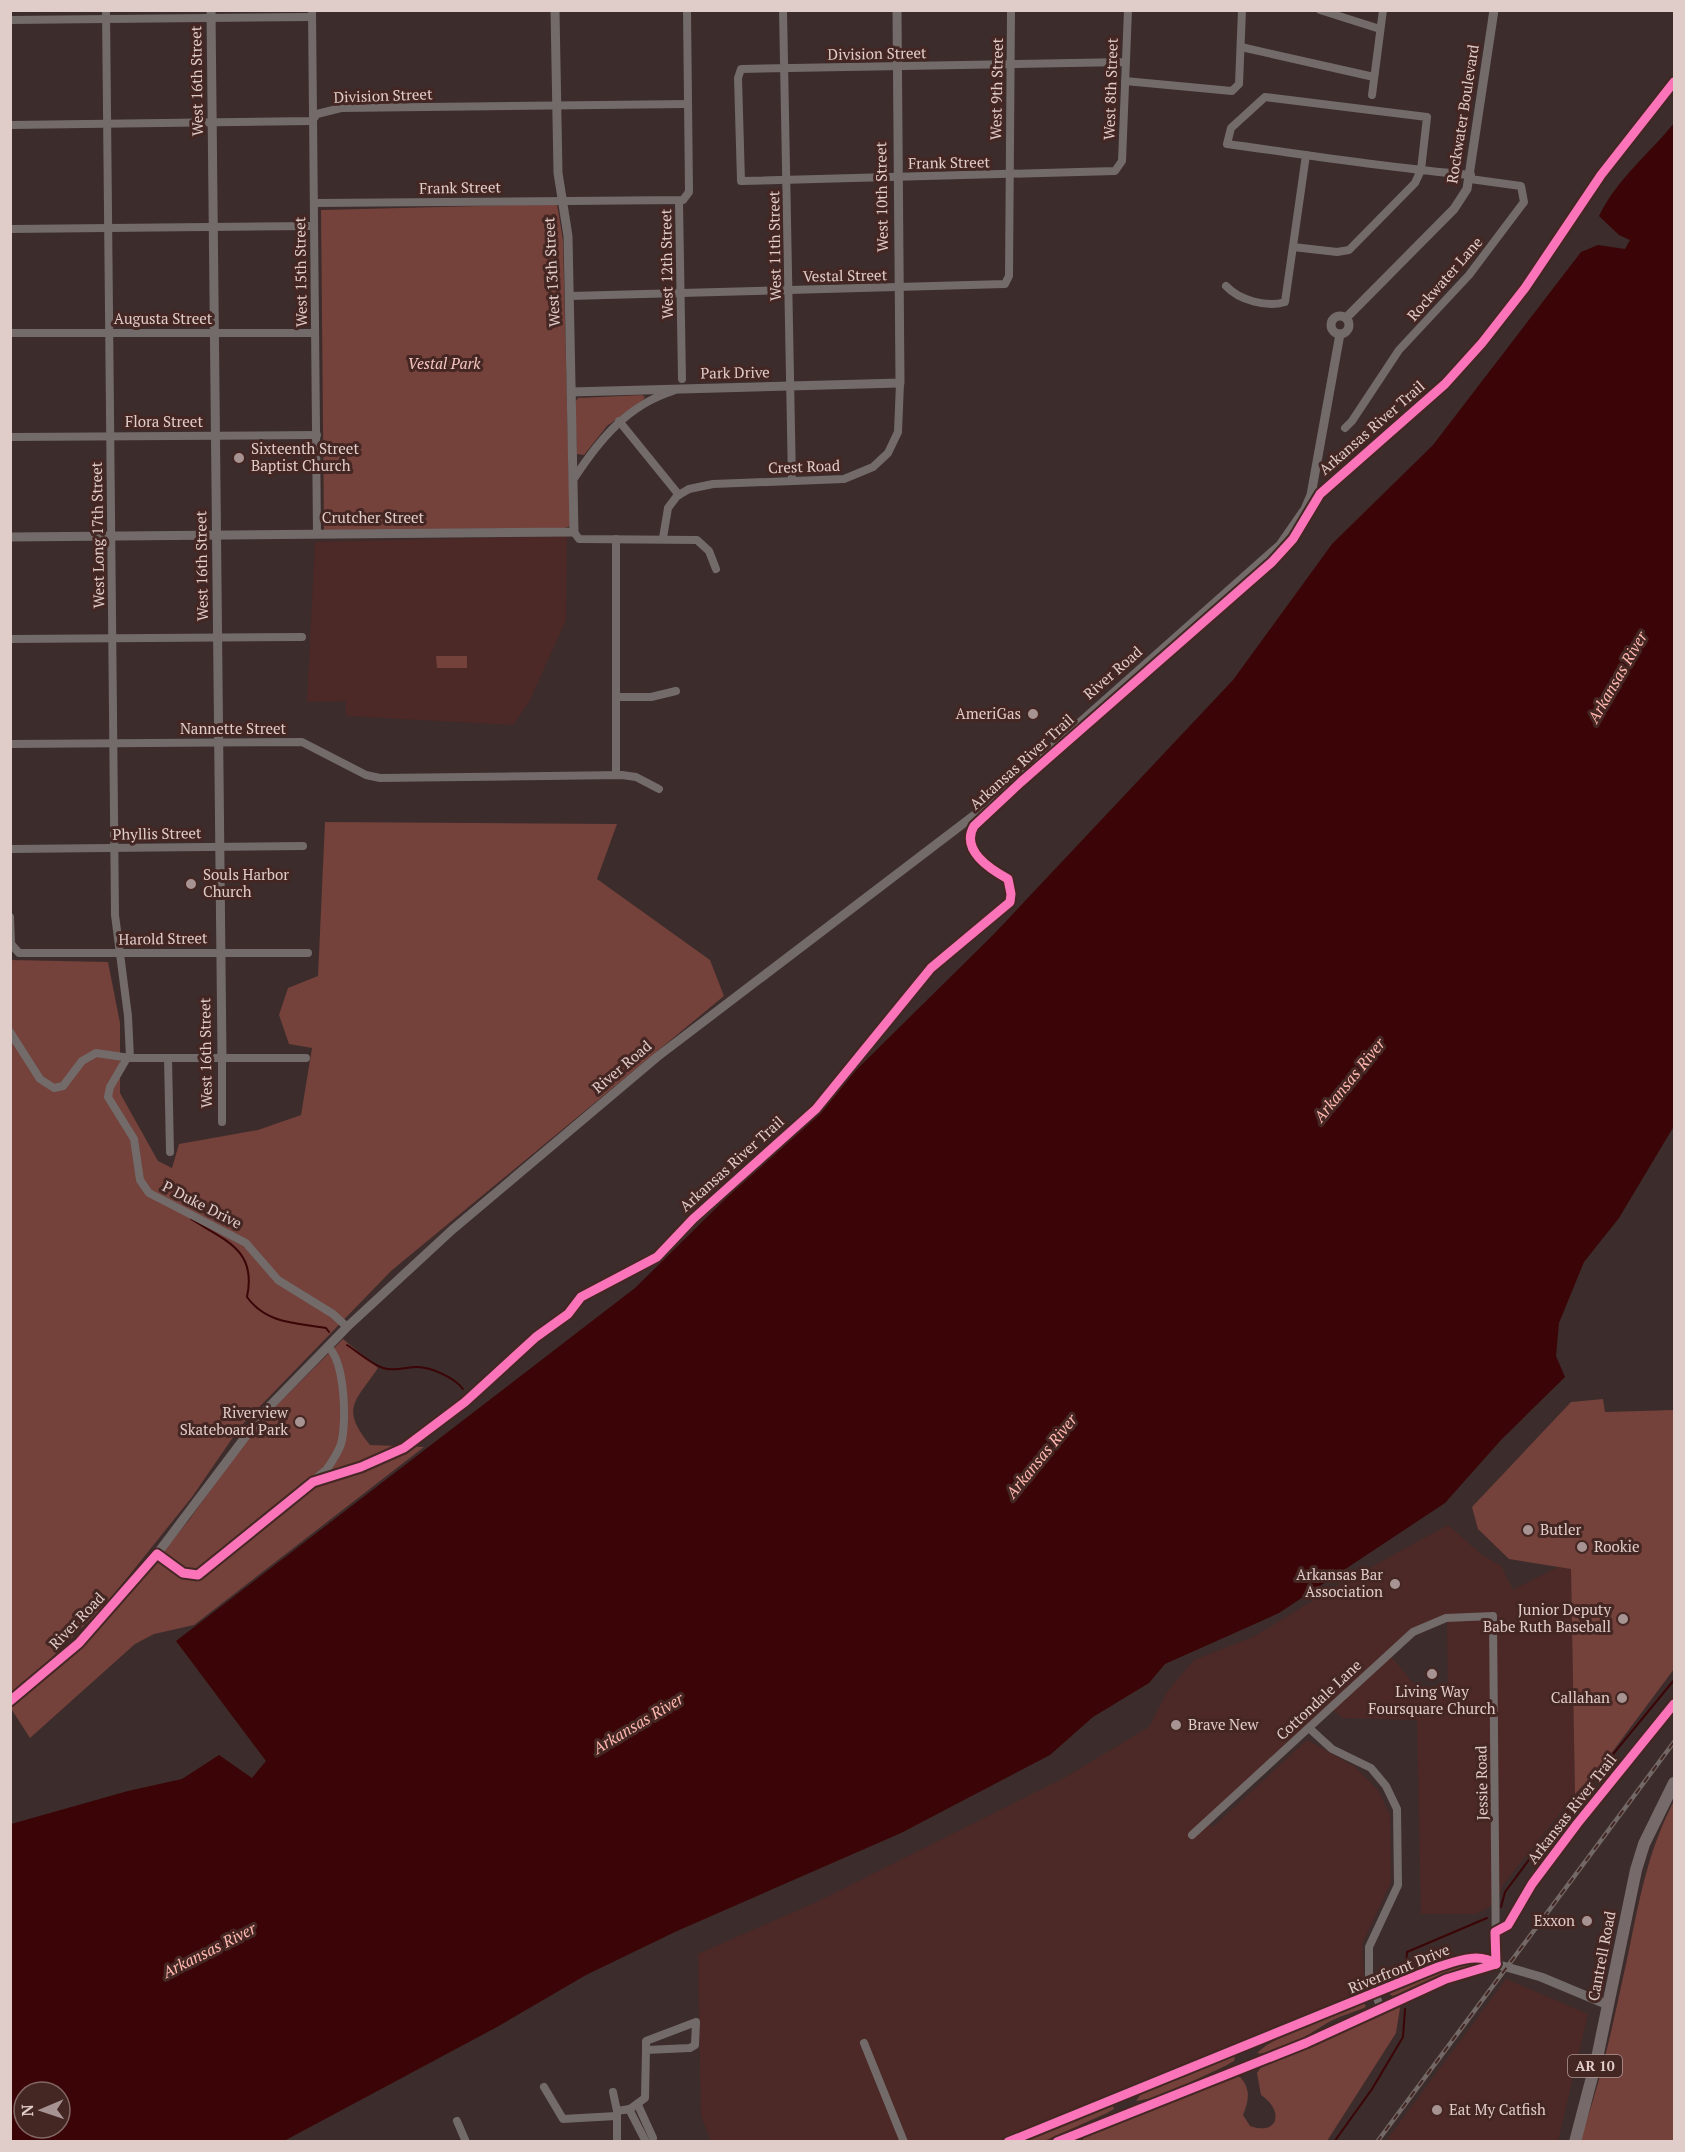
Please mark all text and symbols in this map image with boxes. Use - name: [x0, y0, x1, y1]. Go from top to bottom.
- street label: West 16th Street: [185, 25, 207, 136]
- street label: West 9th Street: [985, 37, 1007, 140]
- street label: West 8th Street: [1098, 37, 1122, 140]
- street label: Division Street: [827, 42, 927, 64]
- street label: Rockwater Boulevard: [1441, 43, 1483, 185]
- street label: Division Street: [333, 83, 433, 107]
- street label: West 10th Street: [870, 141, 892, 252]
- street label: Frank Street: [908, 151, 990, 173]
- street label: Frank Street: [419, 176, 501, 198]
- street label: West 11th Street: [763, 190, 785, 301]
- street label: West 12th Street: [655, 208, 677, 319]
- street label: West 15th Street: [289, 216, 311, 327]
- street label: West 13th Street: [538, 216, 564, 328]
- street label: Rockwater Lane: [1402, 232, 1486, 325]
- street label: Vestal Street: [803, 264, 888, 286]
- street label: Augusta Street: [114, 308, 213, 328]
- park label: Vestal Park: [408, 353, 481, 373]
- street label: Park Drive: [700, 361, 770, 383]
- street label: Arkansas River Trail: [1314, 376, 1428, 479]
- street label: Flora Street: [125, 411, 203, 431]
- place label: Sixteenth Street Baptist Church: [251, 438, 359, 475]
- marker: Sixteenth Street Baptist Church: [232, 451, 246, 465]
- street label: Crest Road: [768, 455, 840, 477]
- street label: West Long 17th Street: [86, 461, 108, 609]
- street label: Crutcher Street: [322, 507, 425, 527]
- street label: West 16th Street: [190, 510, 212, 621]
- water label: Arkansas River: [1581, 627, 1653, 728]
- street label: River Road: [1079, 641, 1146, 703]
- place label: AmeriGas: [956, 703, 1021, 723]
- marker: AmeriGas: [1026, 707, 1040, 721]
- street label: Arkansas River Trail: [965, 709, 1078, 814]
- street label: Nannette Street: [180, 718, 287, 738]
- street label: Phyllis Street: [112, 822, 202, 844]
- place label: Souls Harbor Church: [203, 864, 289, 901]
- marker: Souls Harbor Church: [184, 877, 198, 891]
- street label: Harold Street: [118, 927, 208, 949]
- street label: West 16th Street: [194, 997, 216, 1108]
- water label: Arkansas River: [1308, 1033, 1390, 1127]
- street label: River Road: [587, 1035, 655, 1097]
- street label: Arkansas River Trail: [675, 1111, 788, 1216]
- street label: P Duke Drive: [159, 1176, 245, 1233]
- place label: Riverview Skateboard Park: [180, 1402, 289, 1439]
- water label: Arkansas River: [1000, 1409, 1082, 1503]
- marker: Riverview Skateboard Park: [293, 1415, 307, 1429]
- place label: Butler: [1540, 1519, 1581, 1539]
- marker: Butler: [1521, 1523, 1535, 1537]
- place label: Rookie: [1594, 1536, 1640, 1556]
- marker: Rookie: [1575, 1540, 1589, 1554]
- place label: Arkansas Bar Association: [1296, 1564, 1383, 1601]
- marker: Arkansas Bar Association: [1388, 1577, 1402, 1591]
- street label: River Road: [44, 1588, 108, 1653]
- place label: Junior Deputy Babe Ruth Baseball: [1483, 1599, 1611, 1636]
- marker: Junior Deputy Babe Ruth Baseball: [1616, 1612, 1630, 1626]
- street label: Cottondale Lane: [1271, 1655, 1365, 1744]
- marker: Living Way Foursquare Church: [1425, 1667, 1439, 1681]
- place label: Living Way Foursquare Church: [1368, 1681, 1496, 1718]
- water label: Arkansas River: [588, 1687, 688, 1759]
- place label: Callahan: [1551, 1687, 1610, 1707]
- marker: Callahan: [1615, 1691, 1629, 1705]
- place label: Brave New: [1188, 1714, 1260, 1734]
- marker: Brave New: [1169, 1718, 1183, 1732]
- street label: Jessie Road: [1470, 1745, 1492, 1821]
- street label: Arkansas River Trail: [1522, 1749, 1620, 1867]
- street label: Cantrell Road: [1583, 1909, 1620, 2002]
- place label: Exxon: [1534, 1910, 1575, 1930]
- marker: Exxon: [1580, 1914, 1594, 1928]
- water label: Arkansas River: [158, 1917, 260, 1983]
- street label: Riverfront Drive: [1345, 1939, 1452, 1998]
- road number: AR 10: [1568, 2055, 1622, 2077]
- north arrow: [12, 2080, 72, 2140]
- place label: Eat My Catfish: [1449, 2099, 1546, 2119]
- marker: Eat My Catfish: [1430, 2103, 1444, 2117]
- text: N: [16, 2104, 38, 2117]

